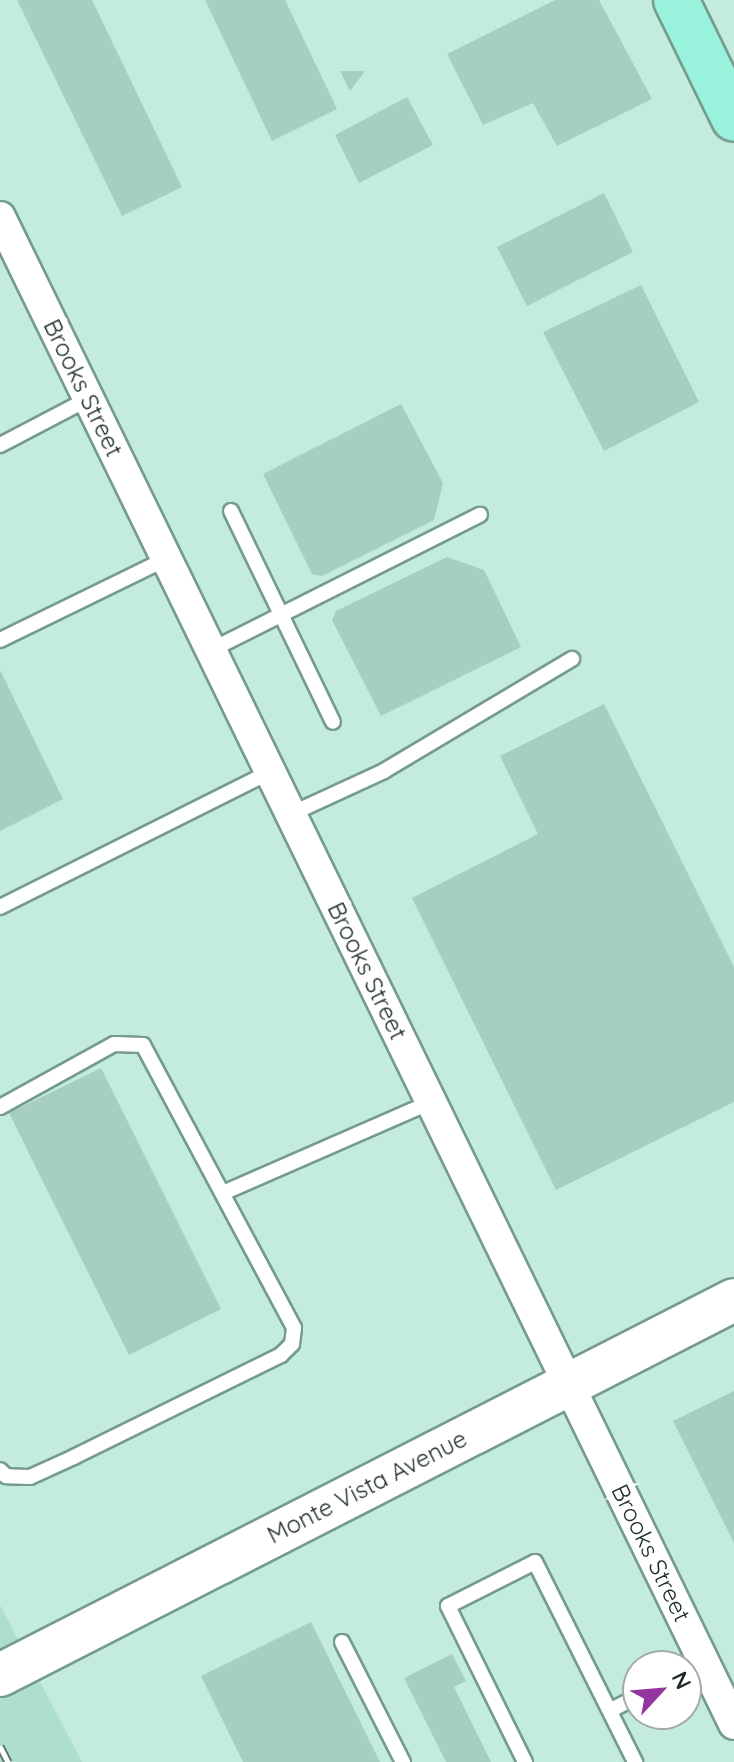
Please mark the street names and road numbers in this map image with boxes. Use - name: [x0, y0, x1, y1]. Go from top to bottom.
- street label: Brooks Street: [37, 315, 129, 461]
- street label: Brooks Street: [321, 898, 413, 1044]
- street label: Monte Vista Avenue: [262, 1424, 472, 1550]
- street label: Brooks Street: [605, 1480, 697, 1626]

